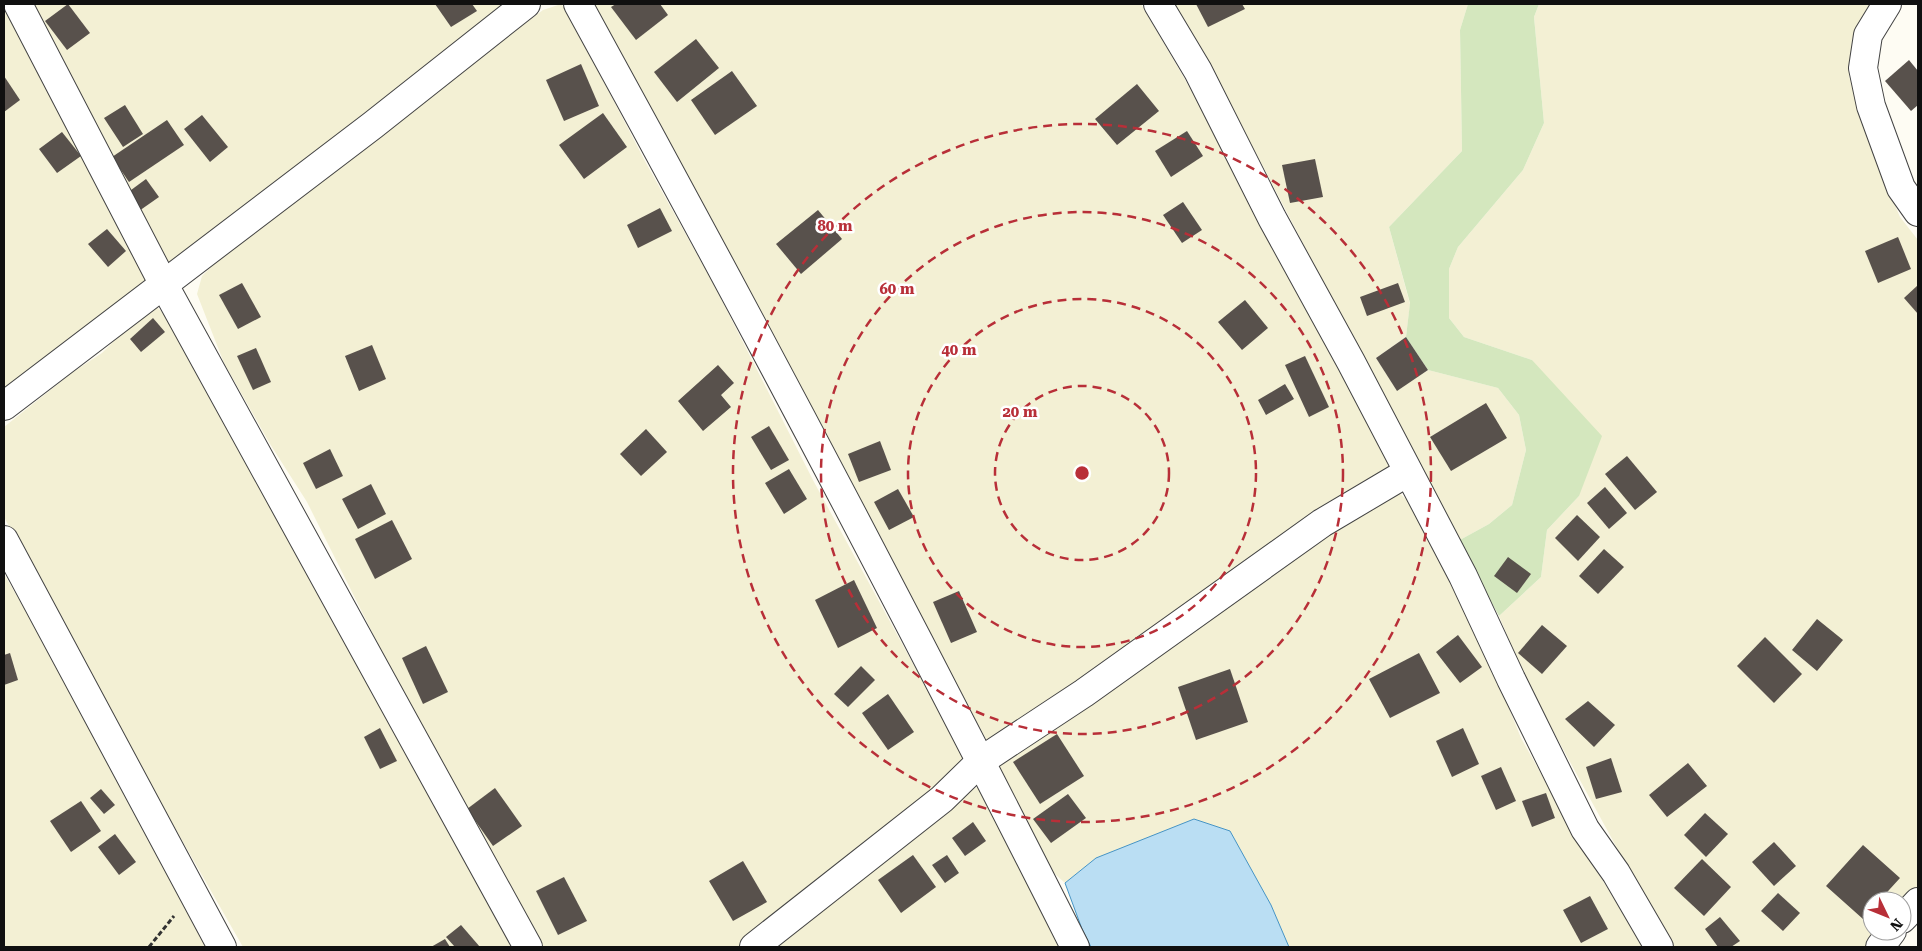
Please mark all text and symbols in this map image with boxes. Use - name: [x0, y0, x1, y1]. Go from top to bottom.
- text: 80 m: [817, 217, 853, 235]
- text: 60 m: [879, 280, 915, 298]
- text: 40 m: [941, 341, 977, 359]
- text: 20 m: [1002, 403, 1038, 421]
- centre of rings: [1073, 464, 1091, 482]
- north arrow: [1862, 891, 1912, 941]
- text: N: [1887, 915, 1906, 934]

